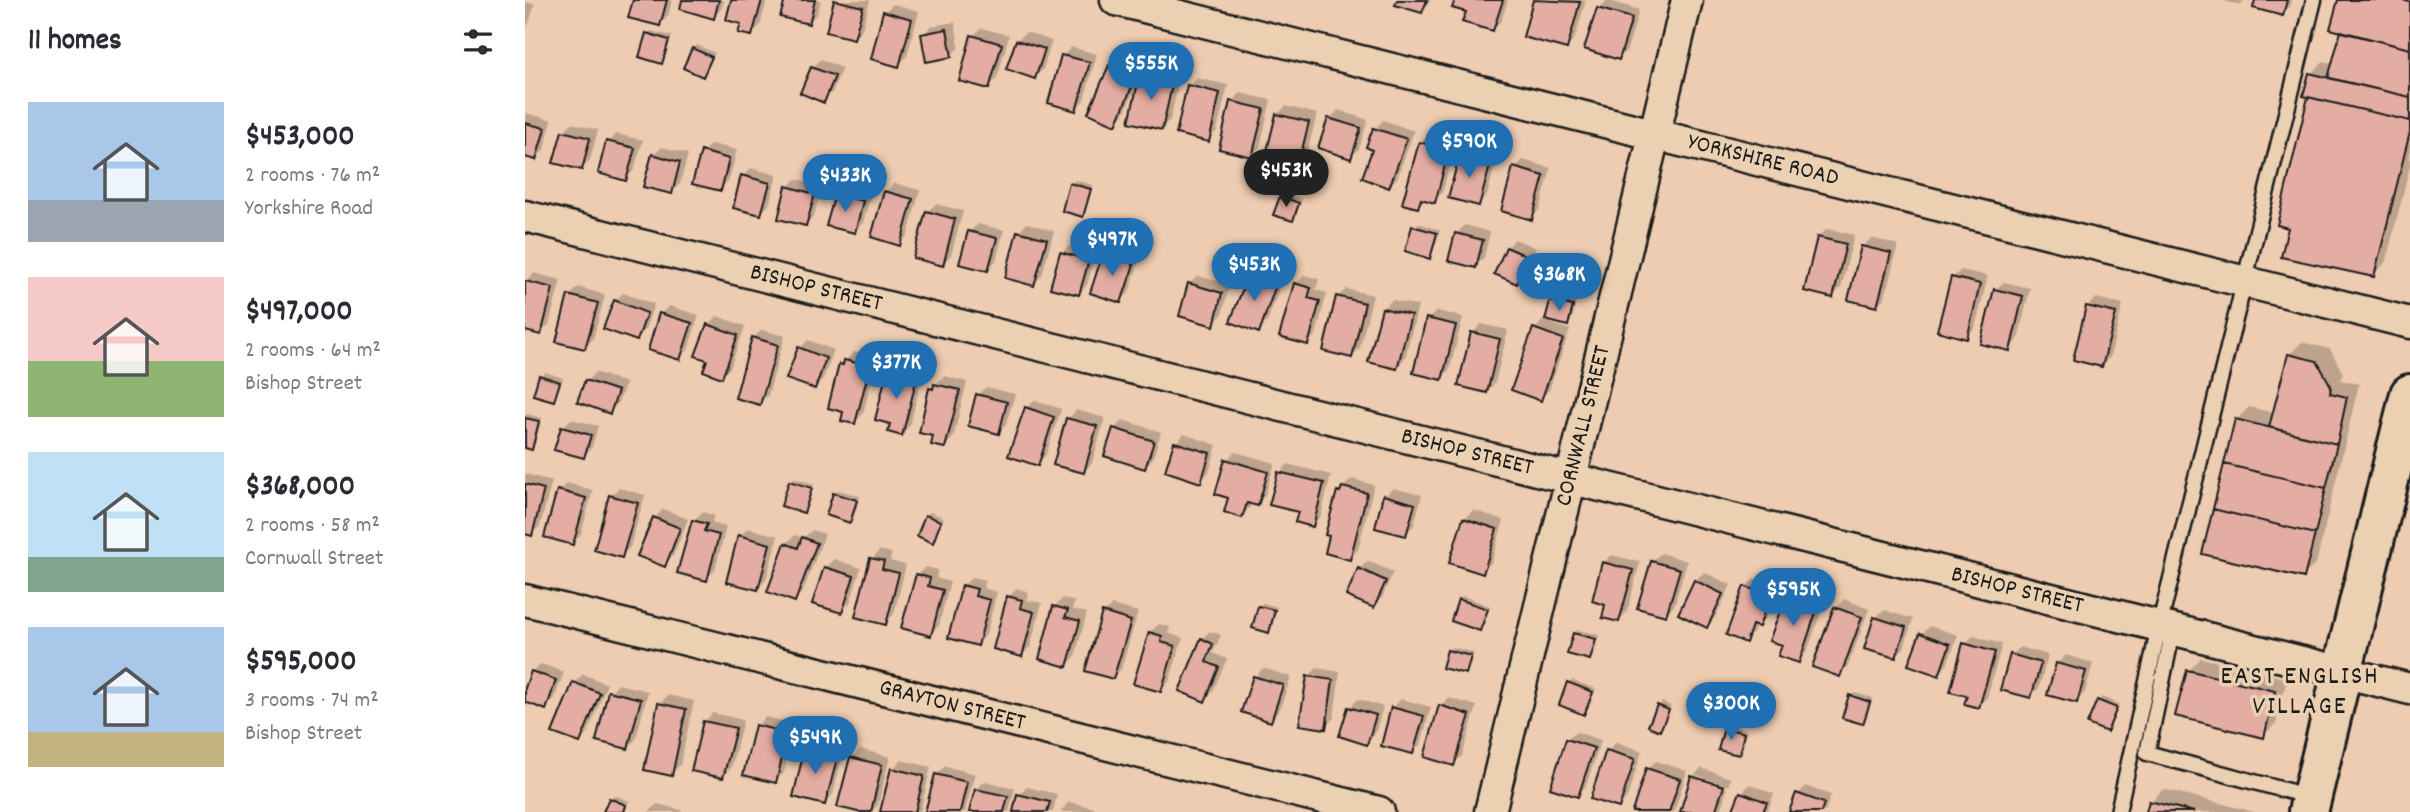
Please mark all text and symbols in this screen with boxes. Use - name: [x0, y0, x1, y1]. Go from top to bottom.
- text: 11 homes: [28, 21, 122, 64]
- icon: filters: [459, 23, 497, 61]
- pin: $555K: [1102, 42, 1200, 102]
- text: $555K: [1124, 48, 1178, 81]
- text: $453,000: [245, 117, 355, 160]
- pin: $590K: [1420, 120, 1518, 180]
- text: $590K: [1441, 126, 1497, 159]
- street label: YORKSHIRE ROAD: [1684, 126, 1842, 196]
- icon: home: [84, 130, 168, 214]
- pin: $453K: [1237, 150, 1335, 209]
- pin: $433K: [796, 154, 894, 214]
- text: $453K: [1260, 155, 1312, 188]
- text: 2 rooms · 76 m²: [245, 160, 380, 193]
- text: $433K: [819, 160, 871, 193]
- text: Yorkshire Road: [245, 193, 373, 226]
- pin: $497K: [1063, 218, 1161, 278]
- text: $497K: [1086, 224, 1138, 257]
- pin: $453K: [1205, 244, 1303, 303]
- text: $453K: [1228, 249, 1280, 282]
- pin: $368K: [1510, 254, 1608, 313]
- street label: BISHOP STREET: [746, 256, 886, 322]
- text: $368K: [1533, 259, 1586, 292]
- text: $497,000: [245, 292, 353, 335]
- icon: home: [84, 305, 168, 389]
- text: 2 rooms · 64 m²: [245, 335, 381, 368]
- pin: $377K: [847, 342, 945, 401]
- street label: CORNWALL STREET: [1548, 342, 1620, 510]
- text: $377K: [871, 347, 921, 380]
- text: Bishop Street: [245, 368, 362, 401]
- street label: BISHOP STREET: [1397, 420, 1537, 486]
- text: $368,000: [245, 467, 355, 510]
- icon: home: [84, 480, 168, 564]
- text: 2 rooms · 58 m²: [245, 510, 380, 543]
- text: Cornwall Street: [245, 543, 383, 576]
- street label: BISHOP STREET: [1947, 558, 2087, 624]
- pin: $595K: [1744, 568, 1842, 628]
- text: $595K: [1766, 574, 1820, 607]
- text: $595,000: [245, 642, 356, 685]
- icon: home: [84, 655, 168, 739]
- district label: EAST ENGLISH VILLAGE: [2220, 659, 2380, 726]
- street label: GRAYTON STREET: [875, 671, 1029, 741]
- pin: $300K: [1682, 682, 1780, 742]
- text: 3 rooms · 74 m²: [245, 685, 379, 718]
- text: $300K: [1702, 688, 1760, 721]
- pin: $549K: [766, 716, 864, 776]
- text: Bishop Street: [245, 718, 362, 751]
- text: $549K: [788, 722, 842, 755]

